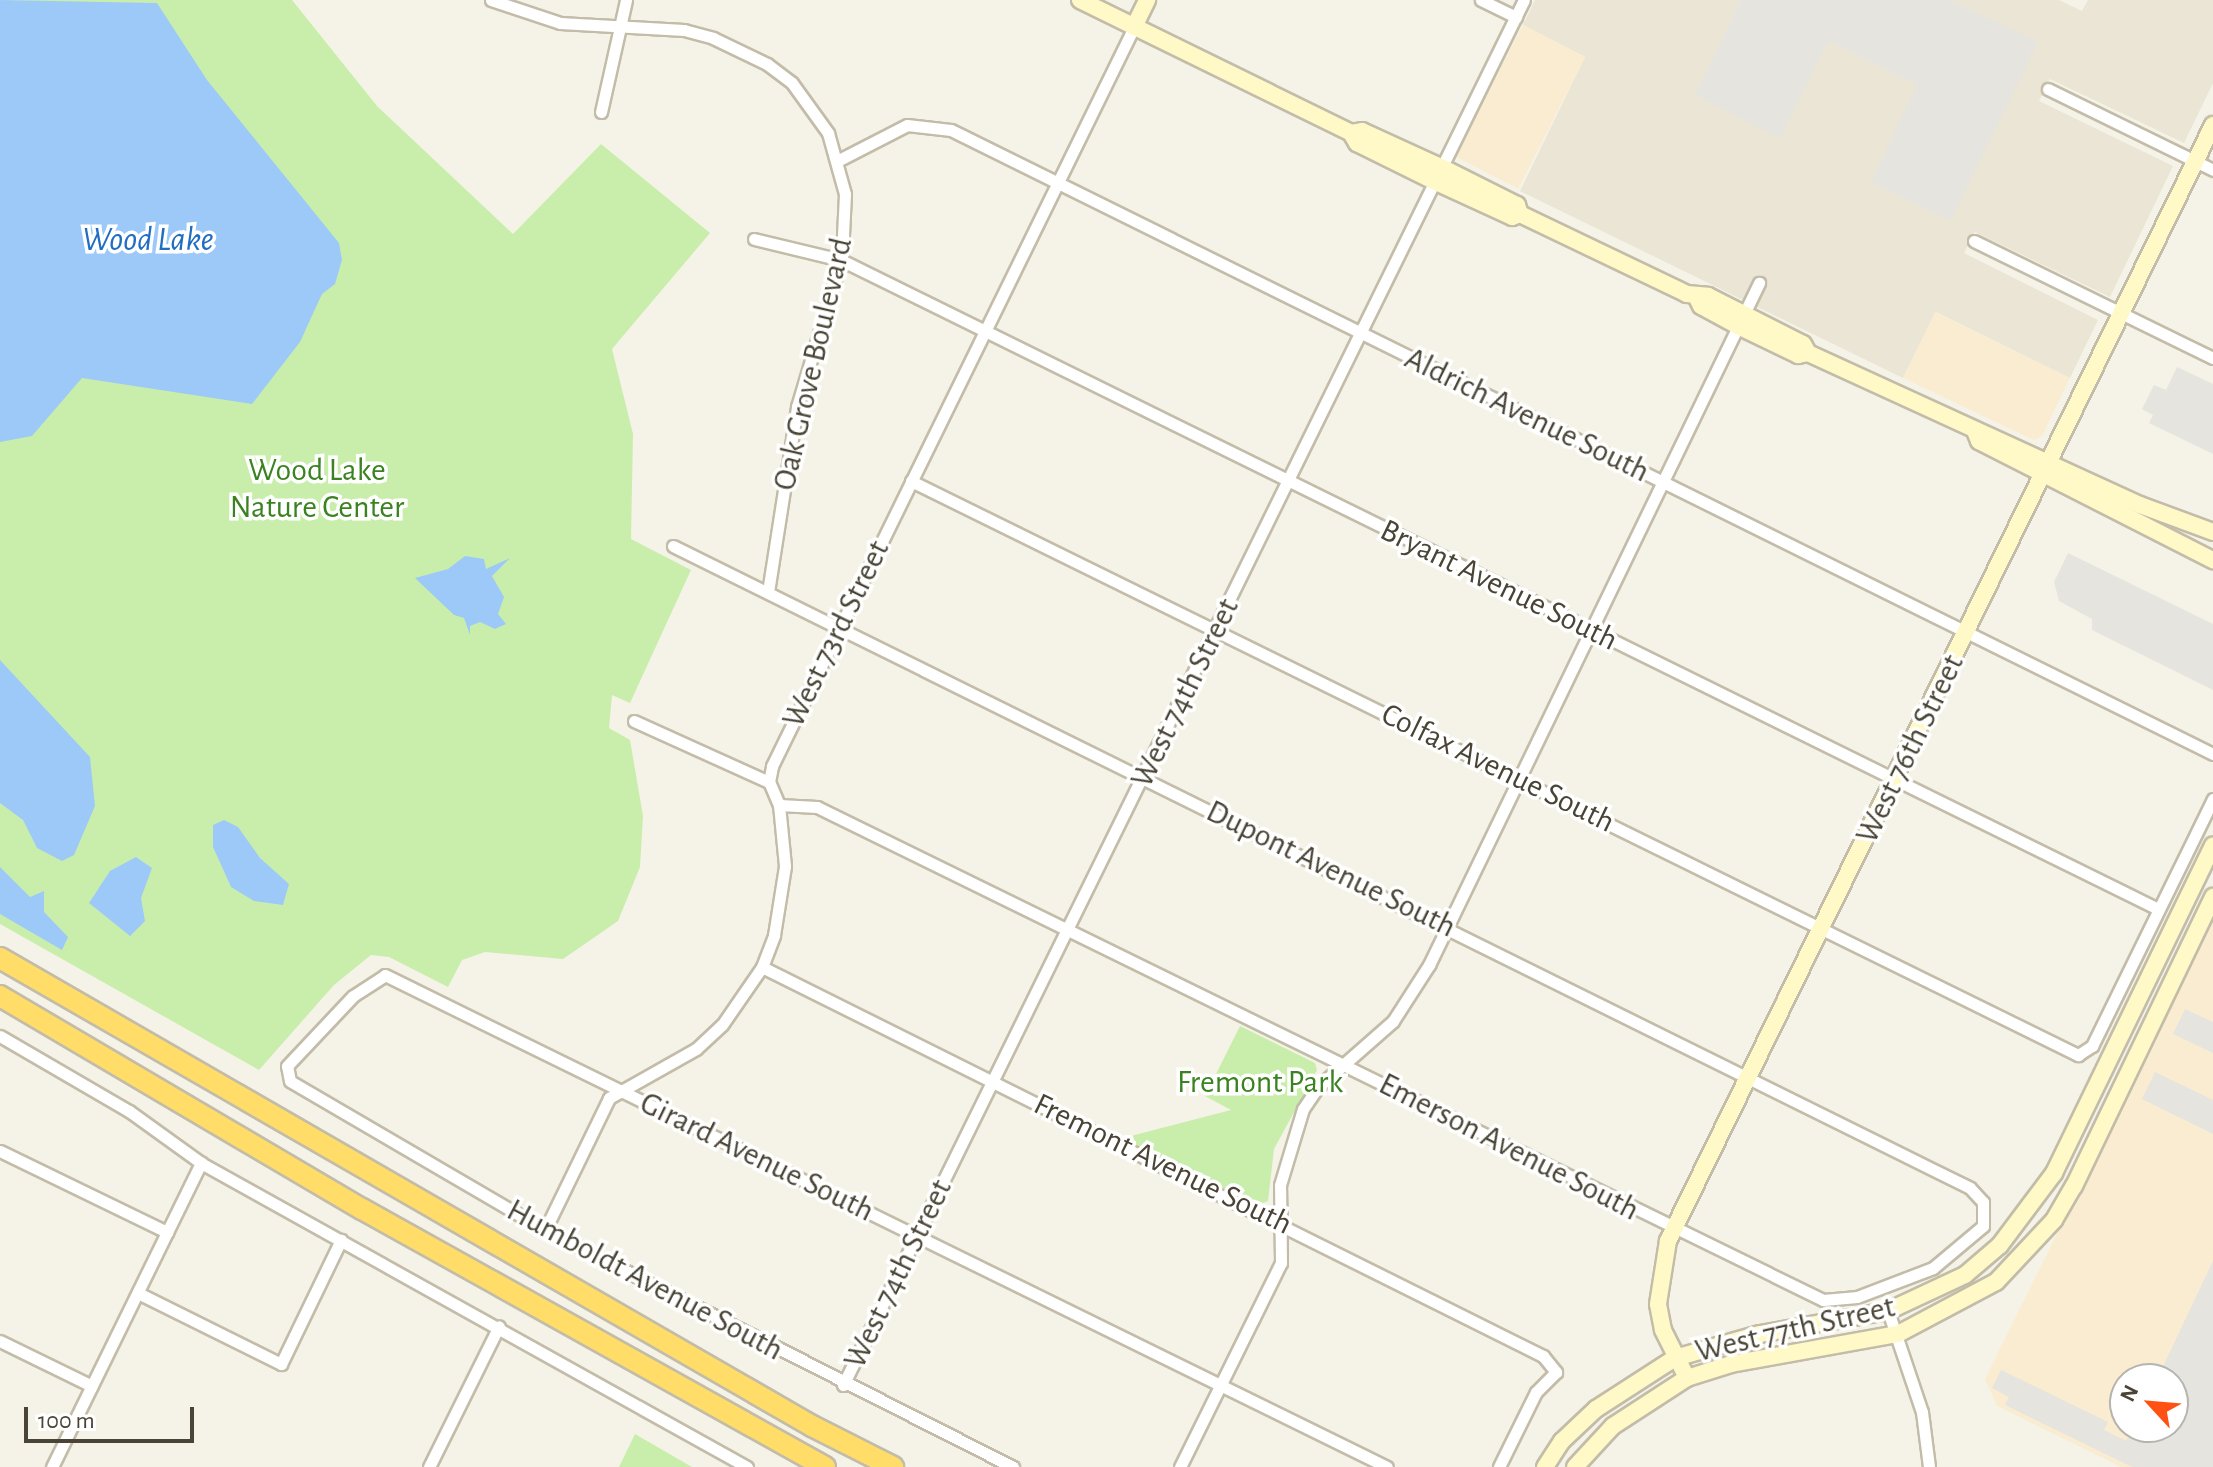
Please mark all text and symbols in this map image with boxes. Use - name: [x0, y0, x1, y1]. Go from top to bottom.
- water label: Wood Lake: [82, 221, 214, 261]
- street label: Oak Grove Boulevard: [765, 234, 861, 494]
- street label: Aldrich Avenue South: [1399, 339, 1655, 491]
- park label: Wood Lake Nature Center: [230, 452, 404, 527]
- street label: Bryant Avenue South: [1374, 511, 1624, 659]
- street label: West 73rd Street: [774, 534, 898, 734]
- street label: West 74th Street: [1123, 592, 1247, 794]
- street label: West 76th Street: [1848, 648, 1972, 850]
- street label: Colfax Avenue South: [1375, 695, 1621, 841]
- street label: Dupont Avenue South: [1200, 792, 1462, 946]
- park label: Fremont Park: [1177, 1063, 1343, 1101]
- street label: Emerson Avenue South: [1373, 1065, 1645, 1229]
- street label: Girard Avenue South: [634, 1084, 880, 1230]
- street label: Fremont Avenue South: [1028, 1085, 1298, 1243]
- street label: West 74th Street: [836, 1173, 960, 1375]
- street label: Humboldt Avenue South: [500, 1191, 790, 1369]
- street label: West 77th Street: [1692, 1287, 1898, 1371]
- north arrow: [2109, 1363, 2189, 1443]
- text: N: [2116, 1382, 2142, 1405]
- scale bar: [28, 1391, 198, 1441]
- text: 100 m: [38, 1409, 95, 1433]

